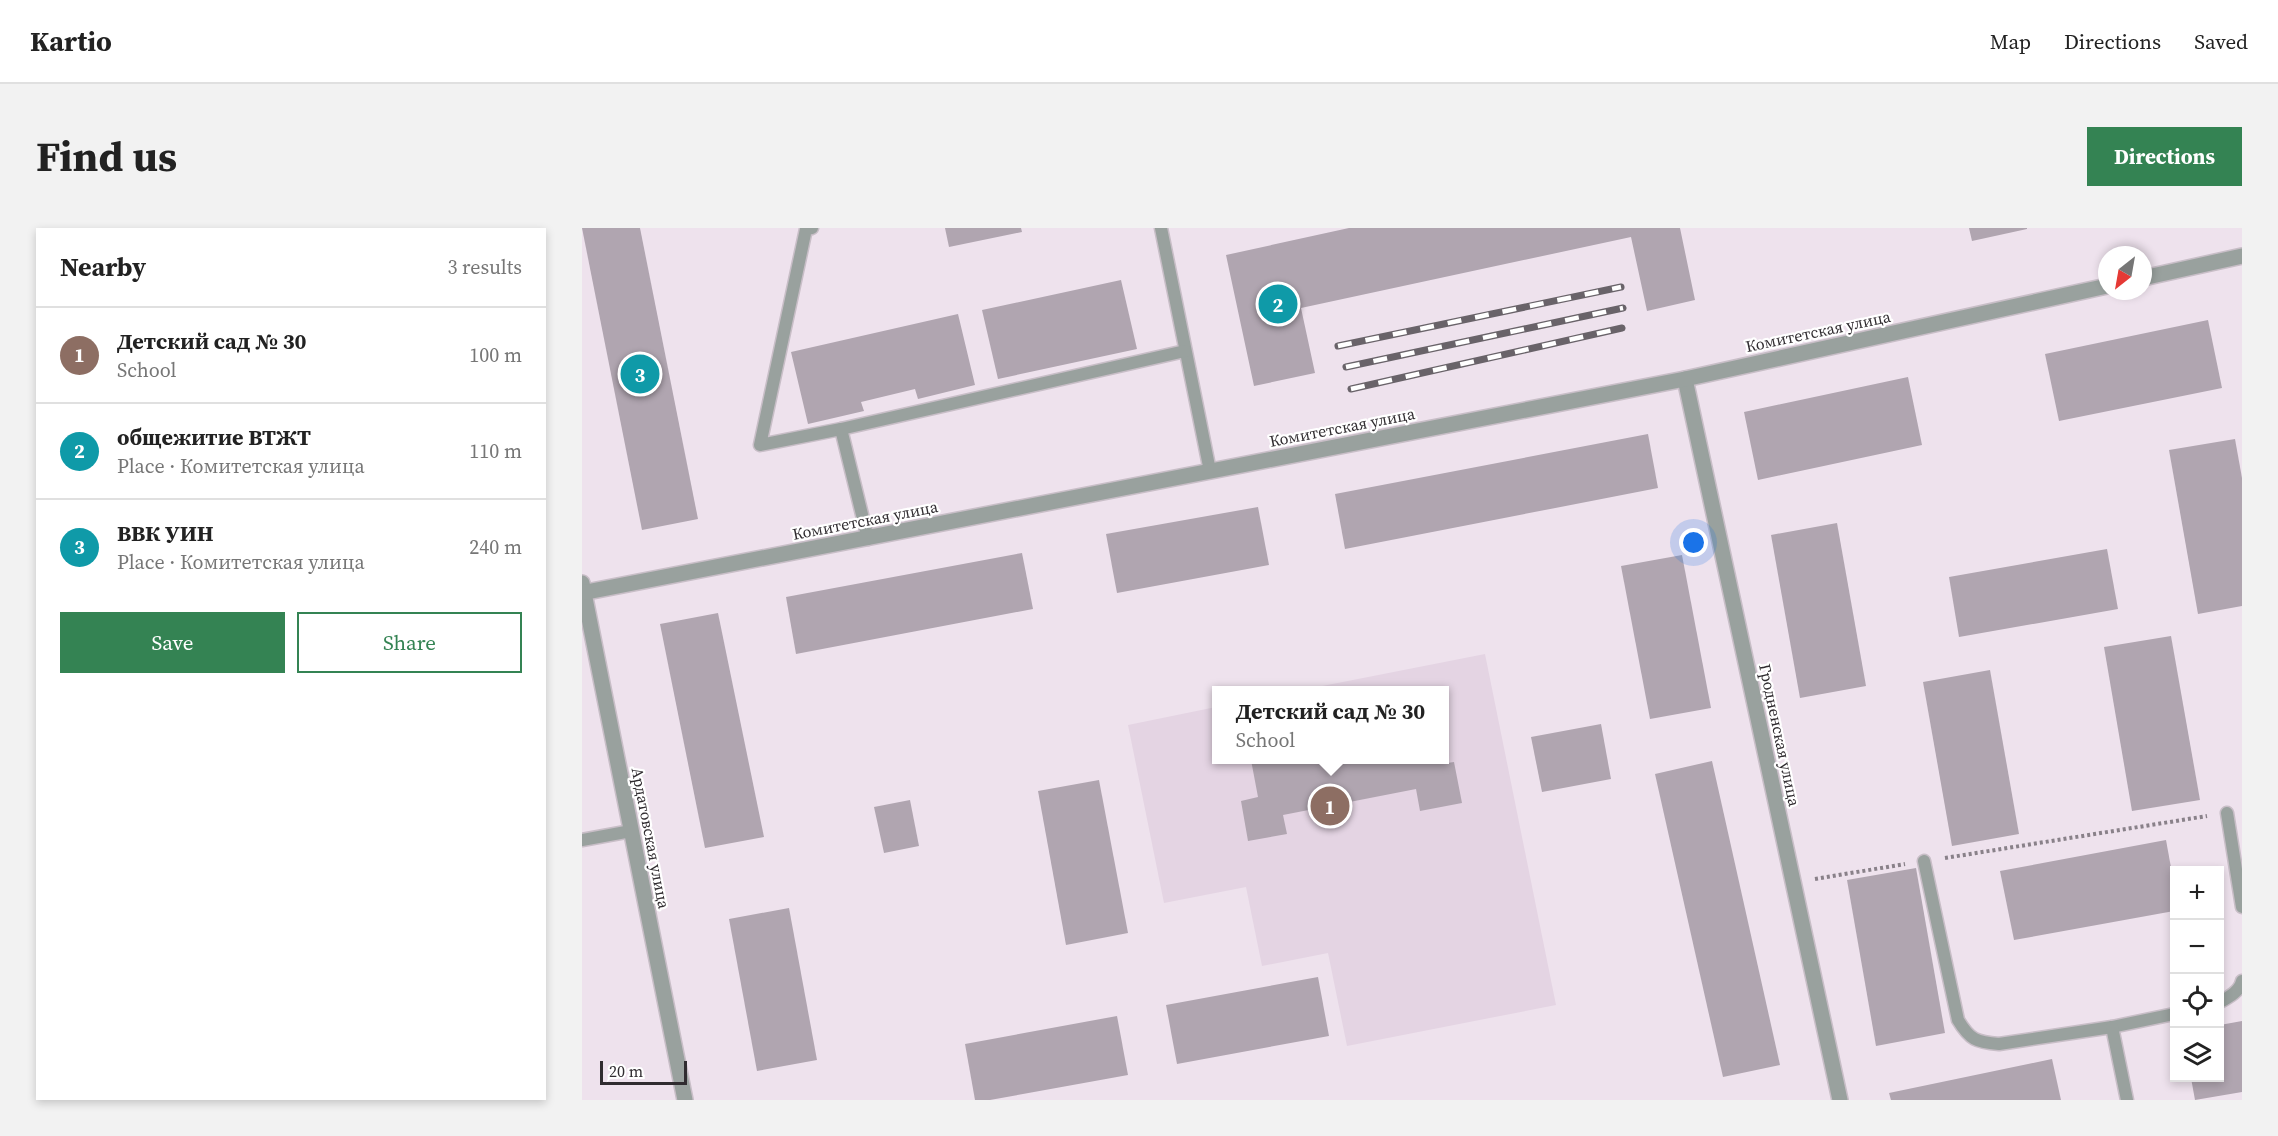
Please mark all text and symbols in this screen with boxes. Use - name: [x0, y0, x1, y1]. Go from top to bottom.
- text: Kartio: [30, 22, 112, 60]
- text: Map: [1990, 27, 2031, 56]
- text: Directions: [2064, 27, 2161, 56]
- text: Saved: [2194, 27, 2248, 56]
- text: Find us: [36, 127, 177, 185]
- button: Directions: [2087, 127, 2242, 186]
- north arrow: [2098, 246, 2152, 300]
- text: Nearby: [60, 249, 146, 285]
- text: 3 results: [447, 253, 522, 281]
- pin: 2: [1258, 282, 1298, 326]
- street label: Комитетская улица: [1743, 305, 1893, 357]
- text: Детский сад № 30: [117, 326, 307, 356]
- text: 1: [74, 341, 85, 369]
- text: 100 m: [469, 341, 522, 369]
- pin: 3: [620, 352, 660, 396]
- text: School: [117, 356, 177, 384]
- street label: Комитетская улица: [1267, 402, 1417, 452]
- text: общежитие ВТЖТ: [117, 422, 311, 452]
- text: 2: [74, 437, 85, 465]
- text: 110 m: [469, 437, 522, 465]
- text: Place · Комитетская улица: [117, 452, 365, 480]
- street label: Комитетская улица: [790, 495, 940, 545]
- text: ВВК УИН: [117, 518, 214, 548]
- your location: [1679, 528, 1708, 557]
- text: 3: [74, 533, 85, 561]
- text: 240 m: [469, 533, 522, 561]
- text: Place · Комитетская улица: [117, 548, 365, 576]
- button: Save: [60, 612, 285, 673]
- button: Share: [297, 612, 522, 673]
- street label: Гродненская улица: [1754, 662, 1806, 809]
- popup: [1212, 686, 1449, 764]
- text: Детский сад № 30: [1236, 696, 1425, 726]
- text: School: [1236, 726, 1295, 754]
- street label: Ардатовская улица: [627, 766, 676, 911]
- pin: 1: [1310, 784, 1350, 828]
- map controls: [2170, 866, 2224, 1082]
- button: +: [2170, 866, 2224, 920]
- button: −: [2170, 920, 2224, 974]
- button: locate: [2170, 974, 2224, 1028]
- button: layers: [2170, 1028, 2224, 1082]
- scale bar: [600, 1058, 687, 1086]
- text: 20 m: [609, 1060, 643, 1082]

